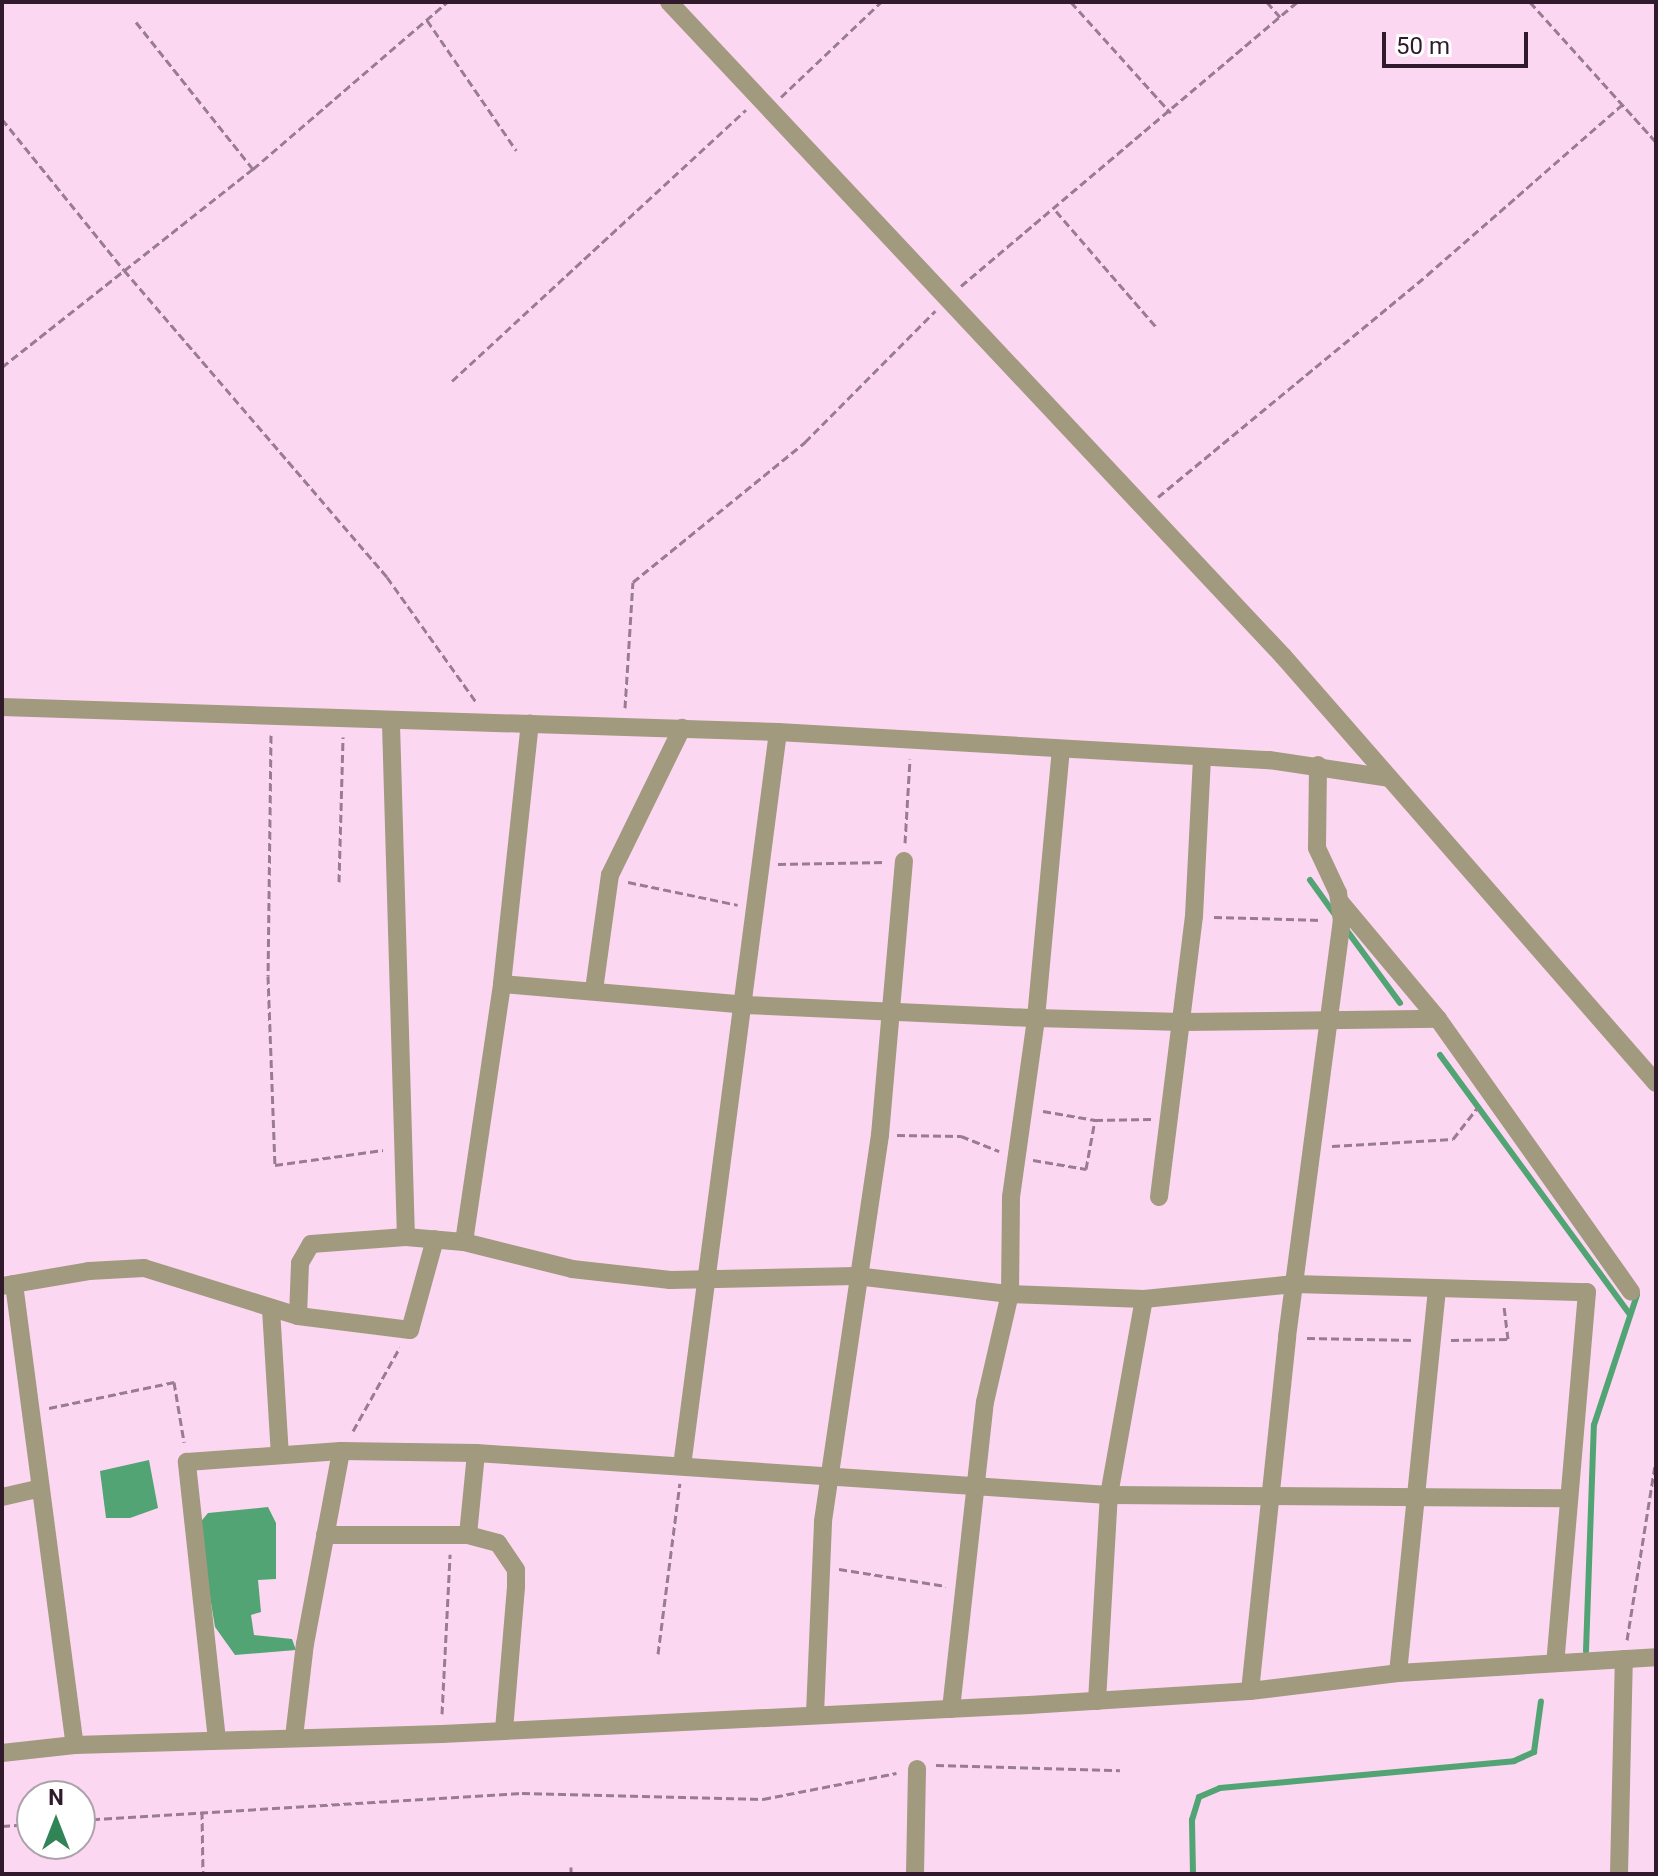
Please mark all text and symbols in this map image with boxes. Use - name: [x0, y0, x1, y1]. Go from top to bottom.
- scale bar: [1386, 16, 1532, 66]
- text: 50 m: [1396, 32, 1450, 60]
- north arrow: [16, 1780, 96, 1860]
- text: N: [48, 1785, 64, 1810]

